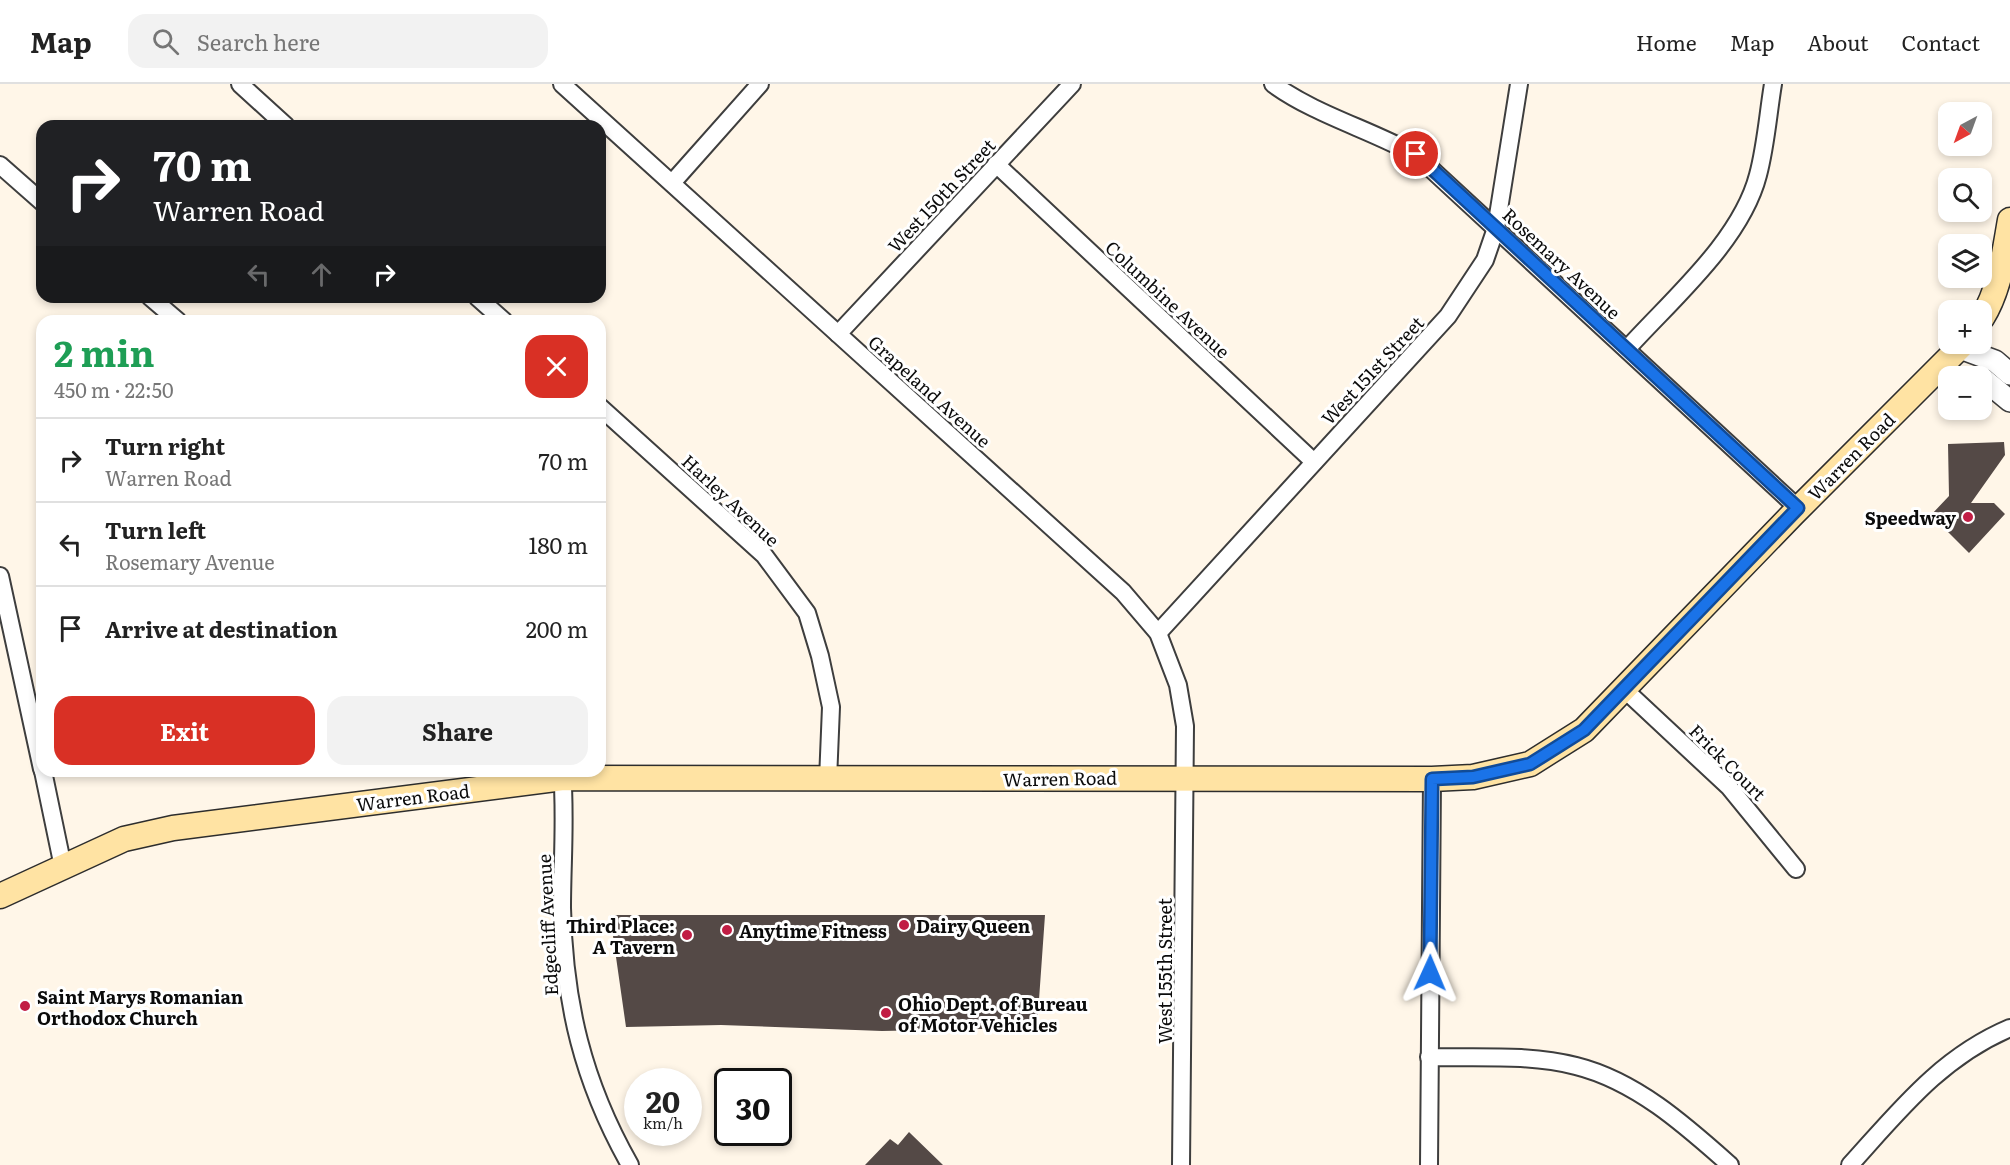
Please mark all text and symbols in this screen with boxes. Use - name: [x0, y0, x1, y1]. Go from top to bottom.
- search box: [128, 14, 548, 68]
- text: Map: [30, 20, 92, 62]
- icon: search: [149, 25, 182, 58]
- text: Search here: [197, 25, 320, 58]
- text: Home: [1636, 26, 1697, 57]
- text: Map: [1730, 26, 1774, 57]
- text: About: [1807, 26, 1869, 57]
- text: Contact: [1902, 26, 1980, 57]
- north arrow: [1938, 102, 1992, 156]
- map controls: [1938, 102, 1992, 420]
- pin: [1390, 128, 1441, 179]
- street label: West 150th Street: [881, 131, 1002, 258]
- text: 70 m: [153, 132, 252, 194]
- icon: arrive: [1399, 137, 1432, 170]
- icon: right: [54, 144, 132, 222]
- button: search: [1938, 168, 1992, 222]
- text: Warren Road: [153, 189, 324, 229]
- street label: Rosemary Avenue: [1497, 201, 1627, 325]
- street label: Columbine Avenue: [1100, 234, 1236, 364]
- button: layers: [1938, 234, 1992, 288]
- icon: left: [242, 258, 275, 291]
- icon: ahead: [305, 258, 338, 291]
- icon: right: [368, 258, 401, 291]
- button: +: [1938, 300, 1992, 354]
- street label: West 151st Street: [1314, 309, 1430, 430]
- text: 2 min: [54, 325, 155, 378]
- street label: Grapeland Avenue: [863, 328, 997, 454]
- button: close: [525, 335, 588, 398]
- button: −: [1938, 366, 1992, 420]
- text: 450 m · 22:50: [54, 374, 173, 404]
- street label: Warren Road: [1801, 406, 1901, 506]
- text: Turn right: [105, 429, 225, 462]
- icon: right: [54, 444, 87, 477]
- text: 70 m: [538, 444, 588, 477]
- street label: Harley Avenue: [676, 448, 786, 552]
- text: Warren Road: [105, 462, 232, 492]
- place label: Speedway: [1865, 504, 1956, 531]
- marker: Speedway: [1961, 510, 1975, 524]
- text: Turn left: [105, 513, 206, 546]
- icon: left: [54, 528, 87, 561]
- text: 180 m: [528, 528, 588, 561]
- text: Rosemary Avenue: [105, 546, 275, 576]
- icon: arrive: [54, 612, 87, 645]
- text: Arrive at destination: [105, 612, 338, 645]
- text: 200 m: [526, 612, 588, 645]
- button: Exit: [54, 696, 315, 765]
- button: Share: [327, 696, 588, 765]
- street label: Frick Court: [1683, 717, 1773, 807]
- street label: Warren Road: [1003, 764, 1117, 792]
- street label: Warren Road: [355, 777, 471, 817]
- street label: Edgecliff Avenue: [530, 853, 564, 997]
- street label: West 155th Street: [1151, 897, 1178, 1044]
- place label: Third Place: A Tavern: [566, 912, 675, 960]
- place label: Dairy Queen: [916, 912, 1031, 939]
- place label: Anytime Fitness: [739, 917, 887, 944]
- marker: Dairy Queen: [897, 918, 911, 932]
- marker: Anytime Fitness: [720, 923, 734, 937]
- marker: Third Place: A Tavern: [680, 928, 694, 942]
- position arrow: [1398, 941, 1462, 1005]
- place label: Saint Marys Romanian Orthodox Church: [37, 983, 244, 1031]
- place label: Ohio Dept. of Bureau of Motor Vehicles: [898, 990, 1088, 1038]
- marker: Saint Marys Romanian Orthodox Church: [18, 999, 32, 1013]
- marker: Ohio Dept. of Bureau of Motor Vehicles: [879, 1006, 893, 1020]
- speed limit sign: 30: [714, 1068, 792, 1146]
- text: 20: [646, 1078, 680, 1122]
- text: km/h: [643, 1111, 683, 1134]

